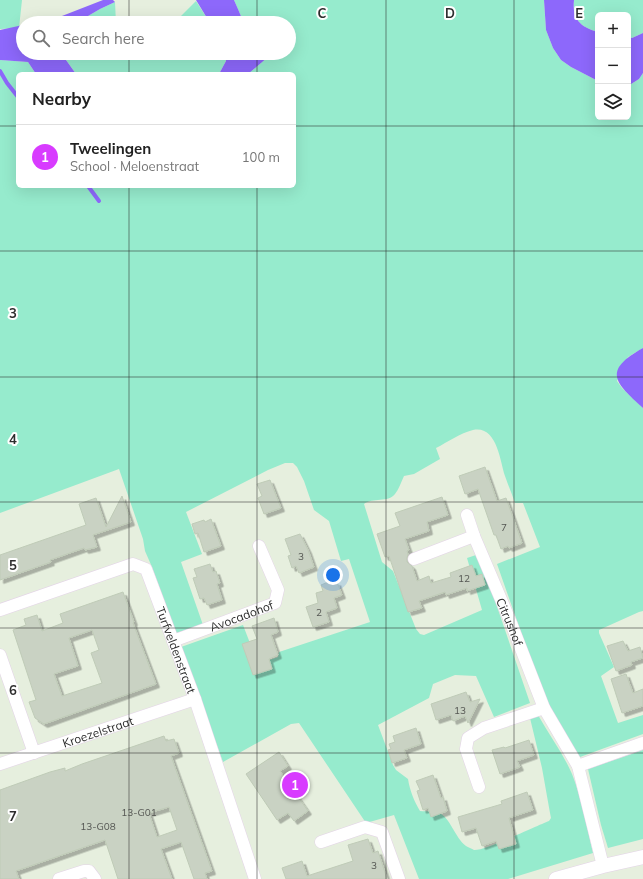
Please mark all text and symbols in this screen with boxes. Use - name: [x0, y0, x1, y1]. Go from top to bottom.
- text: C: [318, 5, 327, 21]
- text: D: [445, 5, 455, 21]
- text: E: [575, 5, 583, 21]
- map controls: [595, 12, 631, 120]
- button: +: [595, 12, 631, 48]
- search box: [16, 16, 296, 60]
- icon: search: [30, 27, 52, 49]
- text: Search here: [62, 29, 144, 48]
- button: −: [595, 48, 631, 84]
- button: layers: [595, 84, 631, 120]
- text: Nearby: [32, 88, 91, 109]
- text: Tweelingen: [70, 139, 151, 158]
- text: 1: [41, 149, 49, 165]
- text: 100 m: [242, 149, 280, 165]
- text: School · Meloenstraat: [70, 158, 199, 174]
- text: 3: [9, 305, 17, 321]
- text: 4: [9, 431, 17, 447]
- house number: 7: [501, 521, 507, 534]
- house number: 3: [298, 550, 304, 563]
- text: 5: [9, 557, 17, 573]
- your location: [323, 565, 343, 585]
- house number: 12: [458, 572, 470, 585]
- street label: Citrushof: [494, 595, 527, 649]
- street label: Avocadohof: [208, 597, 276, 634]
- street label: Turfveldenstraat: [153, 604, 200, 695]
- house number: 2: [316, 606, 322, 619]
- text: 6: [9, 682, 17, 698]
- house number: 13: [454, 704, 466, 717]
- street label: Kroezelstraat: [60, 713, 135, 750]
- pin: 1: [282, 770, 308, 800]
- house number: 13-G01: [121, 806, 157, 819]
- text: 7: [9, 808, 17, 824]
- house number: 13-G08: [80, 820, 116, 833]
- house number: 3: [371, 859, 377, 872]

